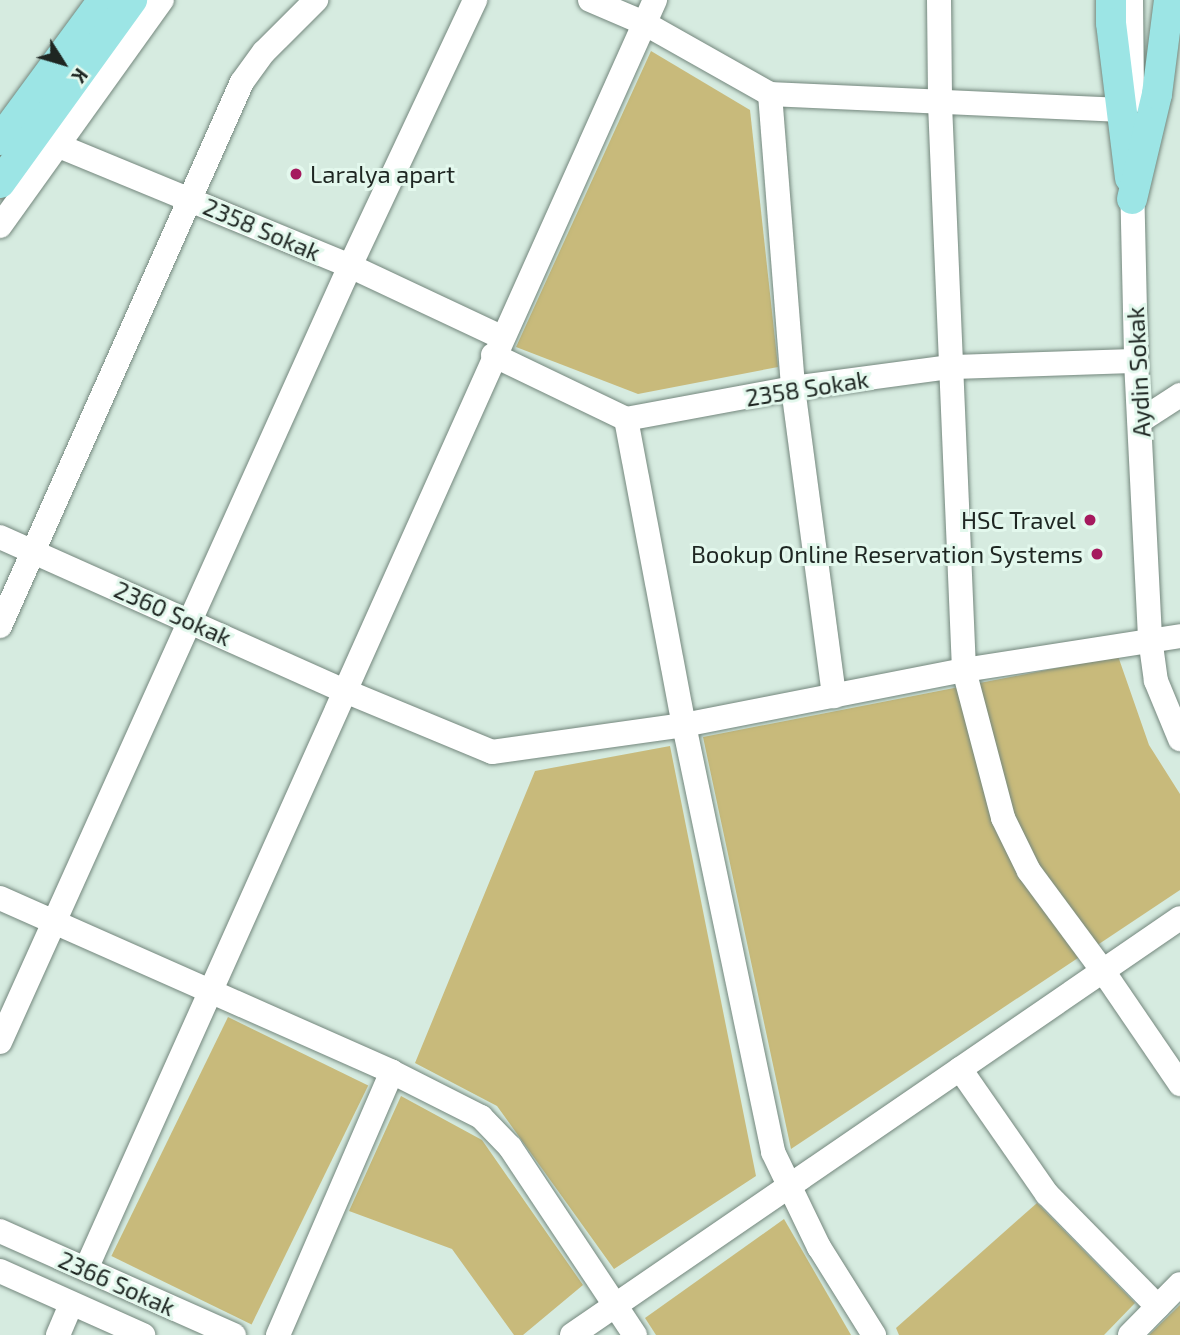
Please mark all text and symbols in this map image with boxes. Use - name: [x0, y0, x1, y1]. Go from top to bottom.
- north arrow: [28, 28, 98, 98]
- text: K: [67, 64, 93, 88]
- place label: Laralya apart: [310, 160, 455, 188]
- marker: Laralya apart: [288, 166, 304, 182]
- street label: 2358 Sokak: [199, 191, 325, 267]
- street label: Aydin Sokak: [1120, 306, 1156, 438]
- street label: 2358 Sokak: [743, 364, 871, 412]
- place label: HSC Travel: [960, 506, 1076, 534]
- marker: HSC Travel: [1082, 512, 1098, 528]
- place label: Bookup Online Reservation Systems: [691, 540, 1083, 568]
- marker: Bookup Online Reservation Systems: [1089, 546, 1105, 562]
- street label: 2360 Sokak: [110, 574, 236, 652]
- street label: 2366 Sokak: [54, 1245, 180, 1321]

